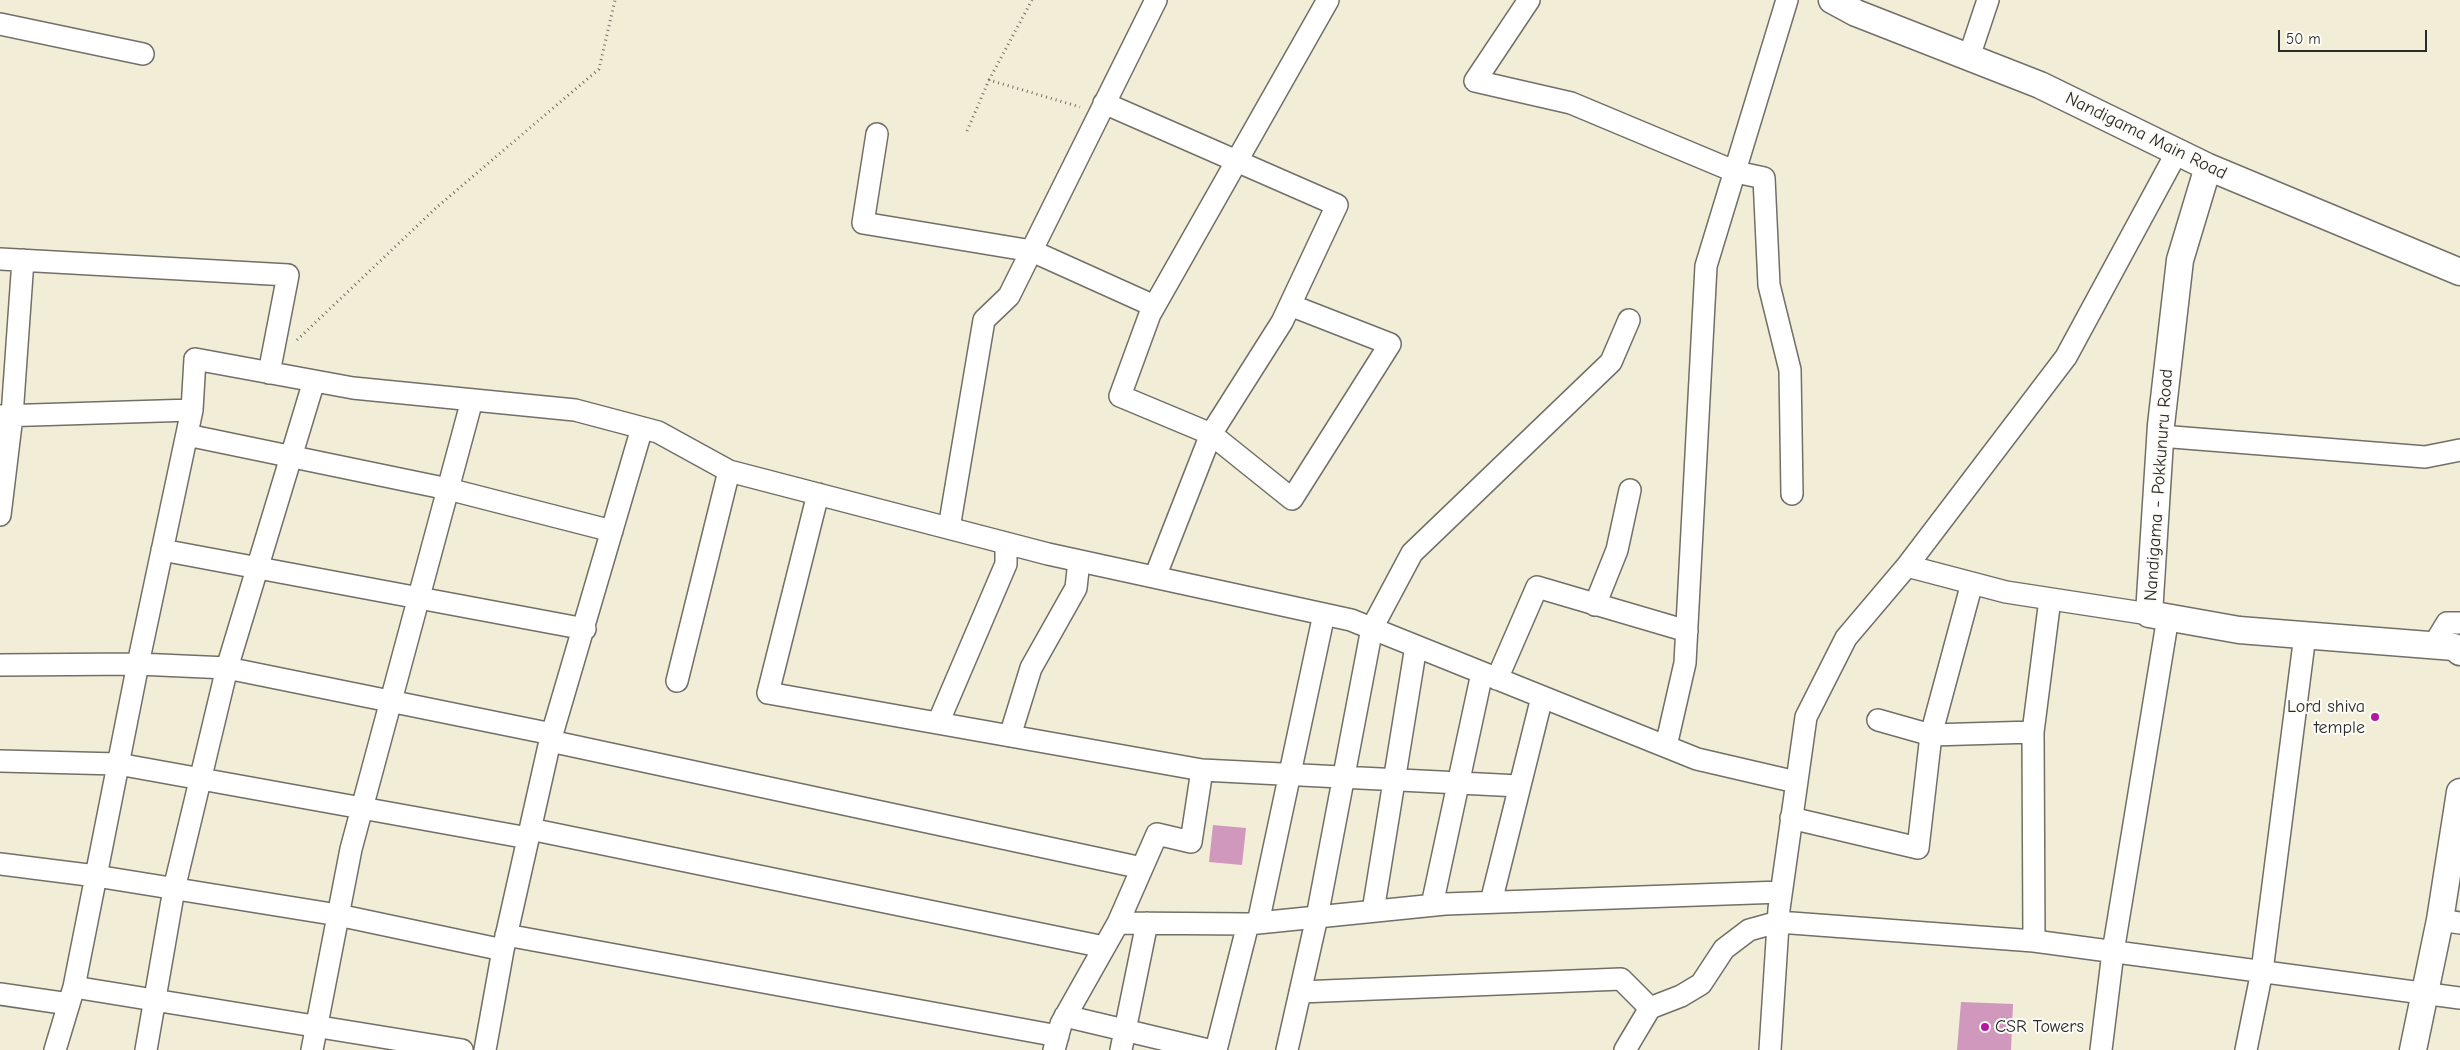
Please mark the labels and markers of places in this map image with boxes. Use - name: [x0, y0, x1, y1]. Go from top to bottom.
- place label: Lord shiva temple: [2287, 696, 2365, 739]
- marker: Lord shiva temple: [2369, 711, 2381, 723]
- place label: CSR Towers: [1995, 1016, 2084, 1038]
- marker: CSR Towers: [1979, 1021, 1991, 1033]

